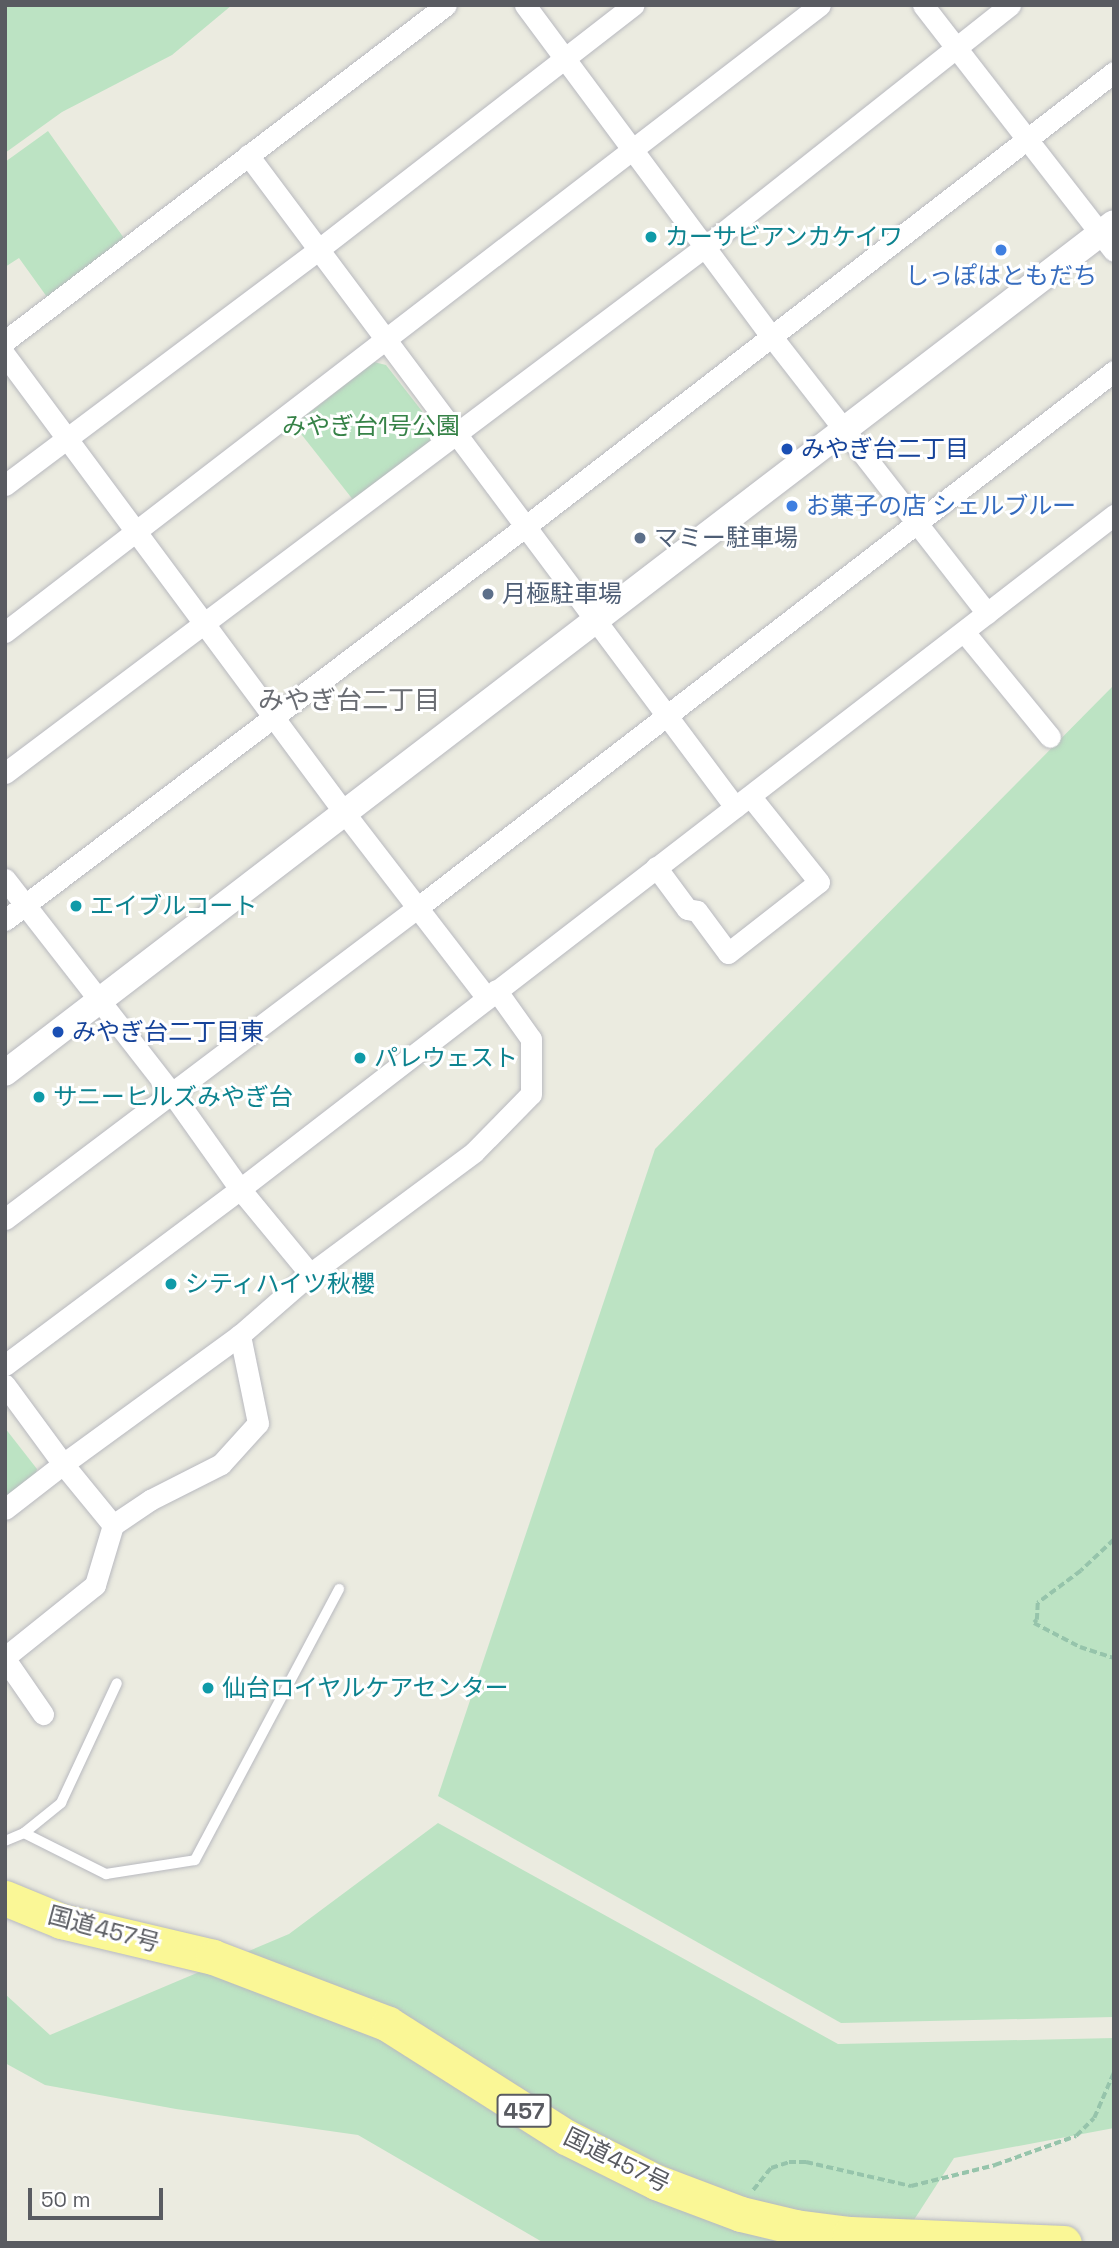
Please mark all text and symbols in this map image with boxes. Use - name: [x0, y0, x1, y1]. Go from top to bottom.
- place label: カーサビアンカケイワ: [665, 223, 905, 251]
- marker: カーサビアンカケイワ: [643, 229, 659, 245]
- marker: しっぽはともだち: [993, 242, 1009, 258]
- place label: しっぽはともだち: [905, 262, 1097, 290]
- park label: みやぎ台1号公園: [282, 412, 460, 440]
- place label: みやぎ台二丁目: [801, 435, 969, 463]
- marker: みやぎ台二丁目: [779, 441, 795, 457]
- place label: お菓子の店 シェルブルー: [806, 492, 1076, 520]
- marker: お菓子の店 シェルブルー: [784, 498, 800, 514]
- place label: マミー駐車場: [654, 524, 798, 552]
- marker: マミー駐車場: [632, 530, 648, 546]
- place label: 月極駐車場: [502, 580, 622, 608]
- marker: 月極駐車場: [480, 586, 496, 602]
- district label: みやぎ台二丁目: [258, 685, 440, 717]
- place label: エイブルコート: [90, 892, 258, 920]
- marker: エイブルコート: [68, 898, 84, 914]
- place label: みやぎ台二丁目東: [72, 1018, 264, 1046]
- marker: みやぎ台二丁目東: [50, 1024, 66, 1040]
- place label: パレウェスト: [374, 1044, 518, 1072]
- marker: パレウェスト: [352, 1050, 368, 1066]
- place label: サニーヒルズみやぎ台: [53, 1083, 293, 1111]
- marker: サニーヒルズみやぎ台: [31, 1089, 47, 1105]
- place label: シティハイツ秋櫻: [185, 1270, 377, 1298]
- marker: シティハイツ秋櫻: [163, 1276, 179, 1292]
- place label: 仙台ロイヤルケアセンター: [222, 1674, 510, 1702]
- marker: 仙台ロイヤルケアセンター: [200, 1680, 216, 1696]
- street label: 国道457号: [45, 1900, 163, 1958]
- road number: 457: [496, 2092, 552, 2130]
- street label: 国道457号: [559, 2122, 675, 2198]
- scale bar: [32, 2174, 166, 2218]
- text: 50 m: [41, 2186, 91, 2213]

